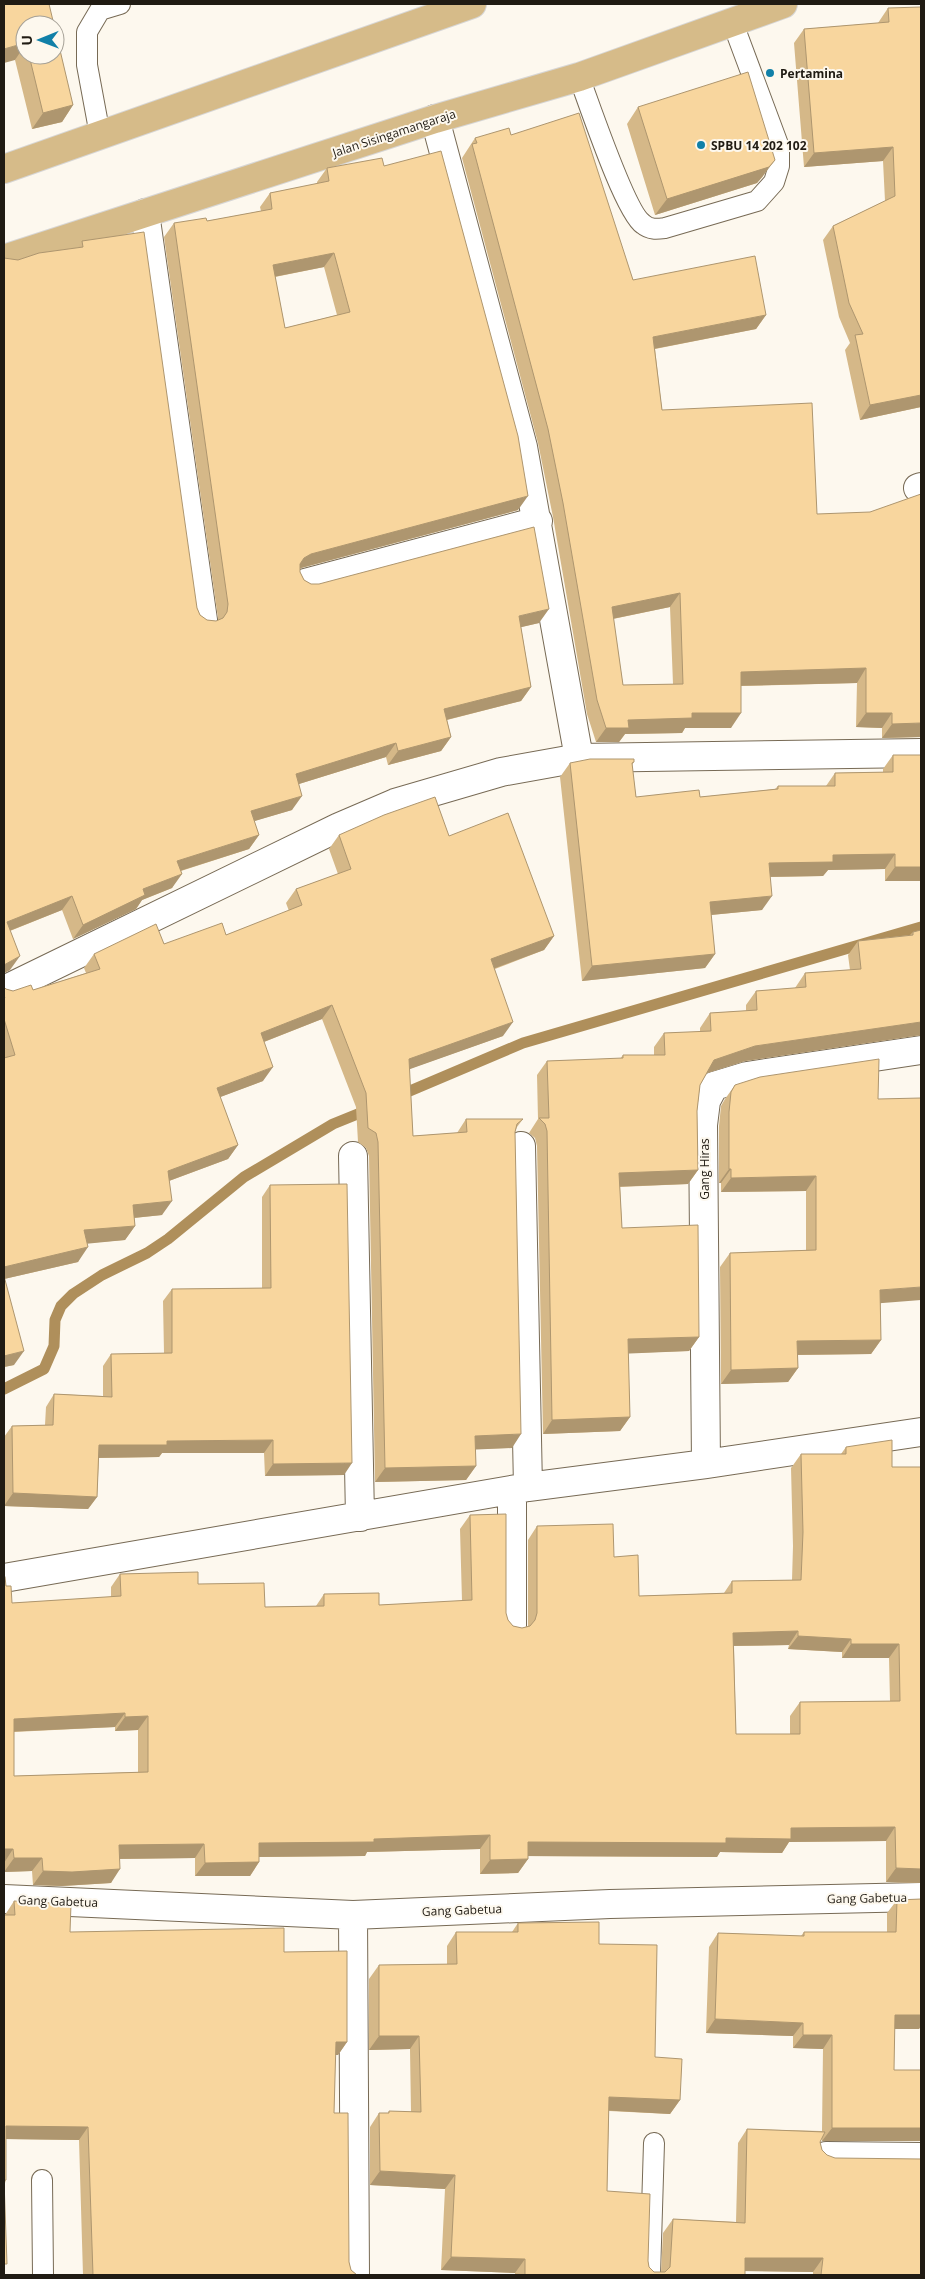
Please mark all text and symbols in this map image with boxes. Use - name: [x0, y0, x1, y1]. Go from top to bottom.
- north arrow: [15, 15, 65, 65]
- text: U: [17, 35, 36, 46]
- place label: Pertamina: [780, 65, 843, 82]
- marker: Pertamina: [764, 67, 776, 79]
- street label: Jalan Sisingamangaraja: [329, 105, 458, 161]
- place label: SPBU 14 202 102: [711, 137, 807, 154]
- marker: SPBU 14 202 102: [695, 139, 707, 151]
- street label: Gang Hiras: [696, 1138, 713, 1200]
- street label: Gang Gabetua: [827, 1889, 907, 1907]
- street label: Gang Gabetua: [18, 1891, 98, 1911]
- street label: Gang Gabetua: [422, 1900, 502, 1920]

